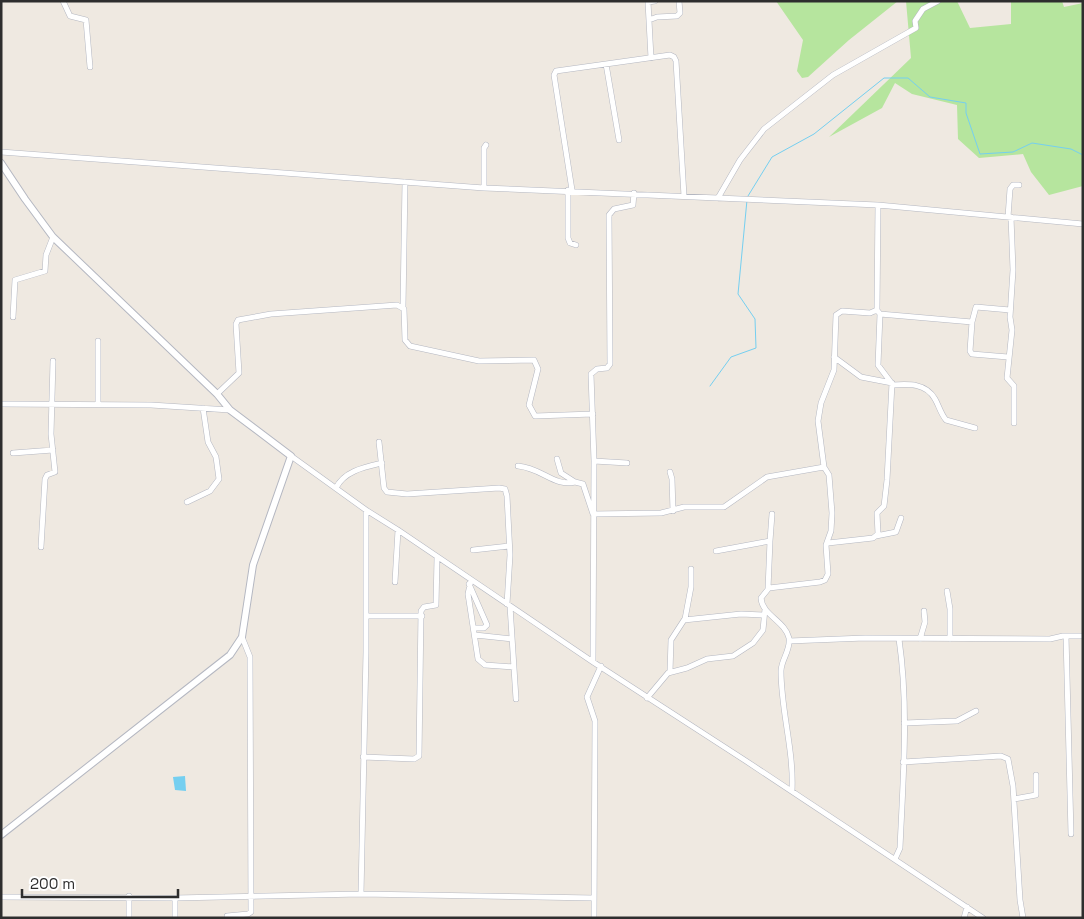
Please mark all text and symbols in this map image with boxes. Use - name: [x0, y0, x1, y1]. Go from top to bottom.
- scale bar: [22, 866, 179, 898]
- text: 200 m: [30, 874, 75, 893]

